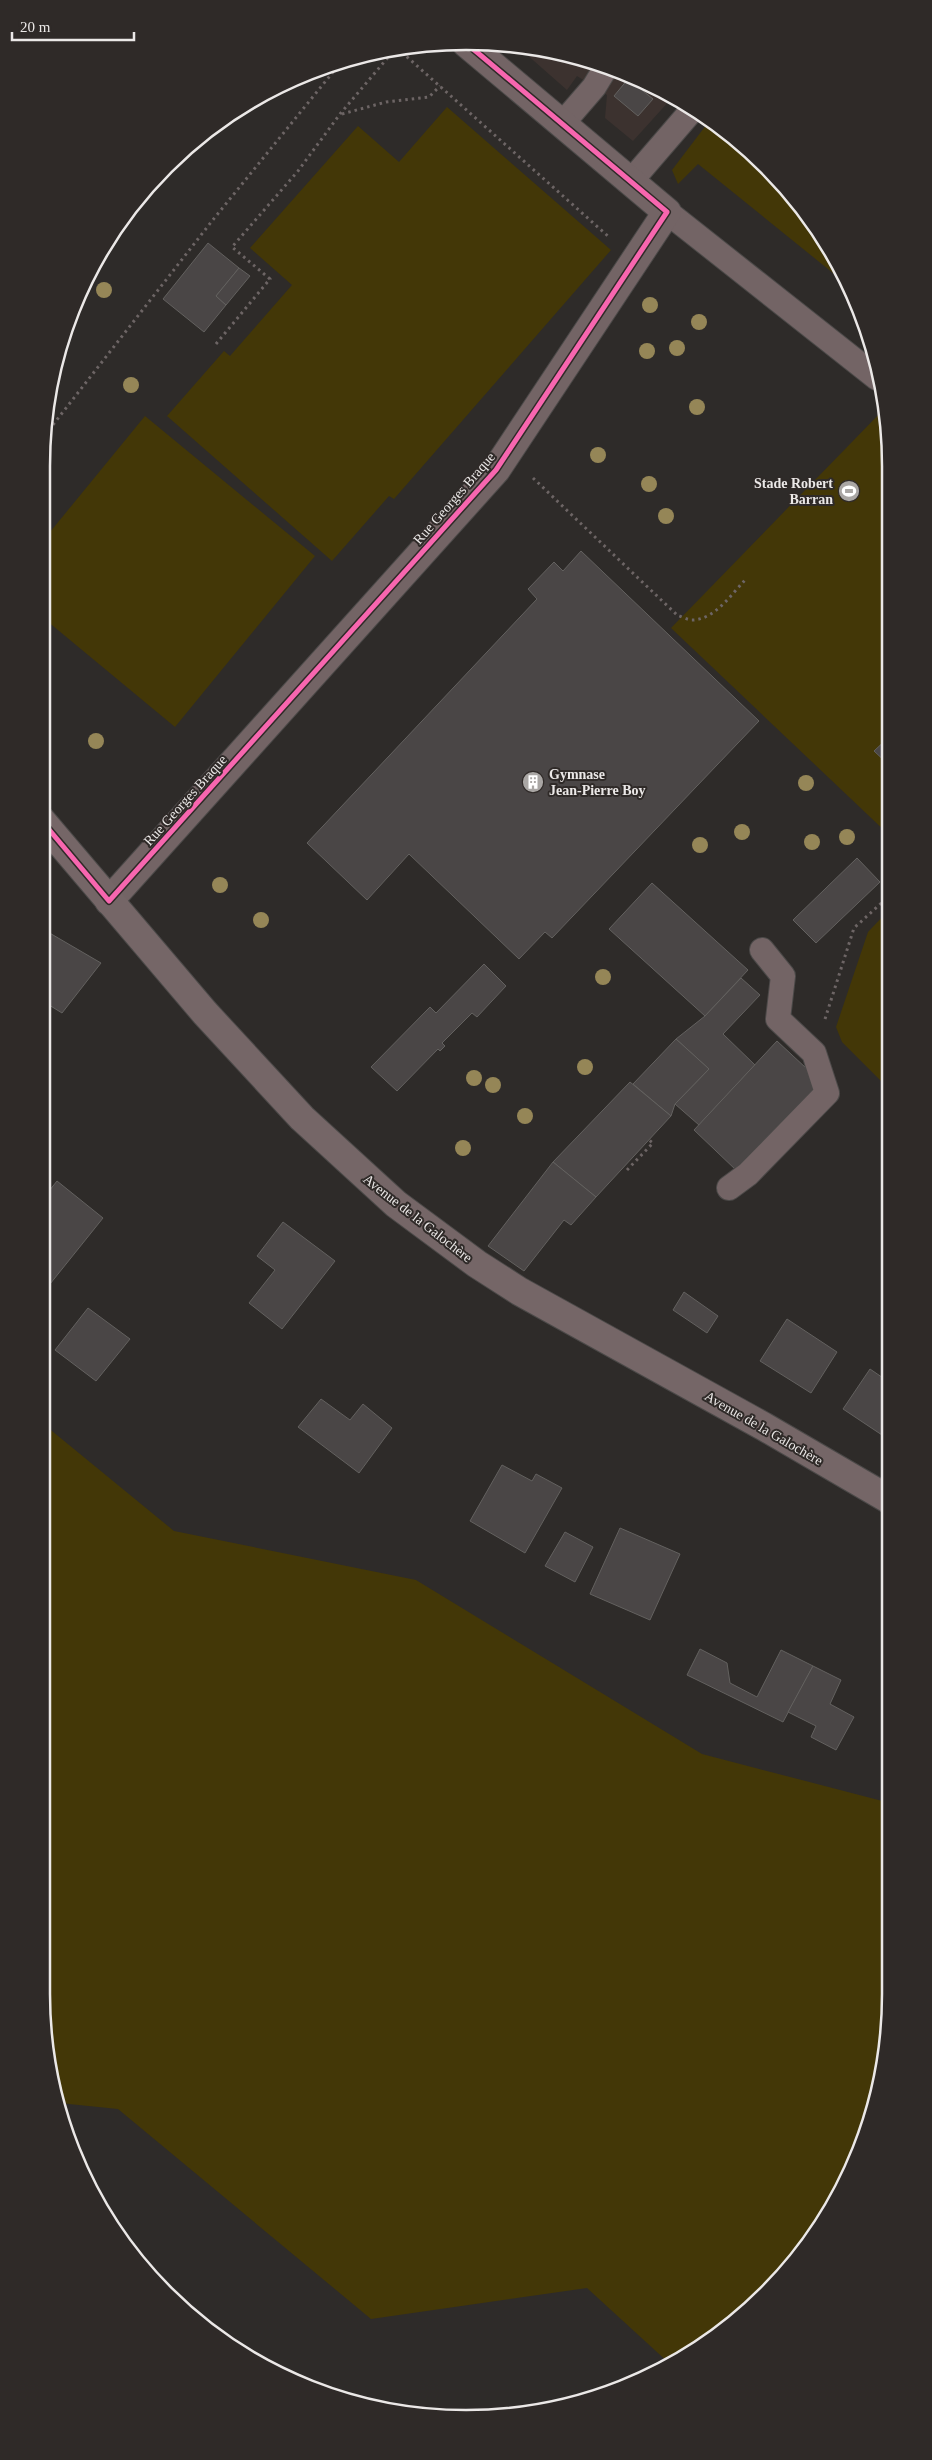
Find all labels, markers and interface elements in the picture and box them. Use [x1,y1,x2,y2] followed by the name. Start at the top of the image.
[12,10,135,42] scale bar
[20,19,51,35] text: 20 m
[411,449,498,547] street label: Rue Georges Braque
[754,476,833,507] place label: Stade Robert Barran
[837,479,861,503] sports icon: Stade Robert Barran
[141,752,230,849] street label: Rue Georges Braque
[549,767,646,798] place label: Gymnase Jean-Pierre Boy
[521,770,545,794] building icon: Gymnase Jean-Pierre Boy
[360,1171,475,1266] street label: Avenue de la Galochère
[702,1388,825,1468] street label: Avenue de la Galochère

